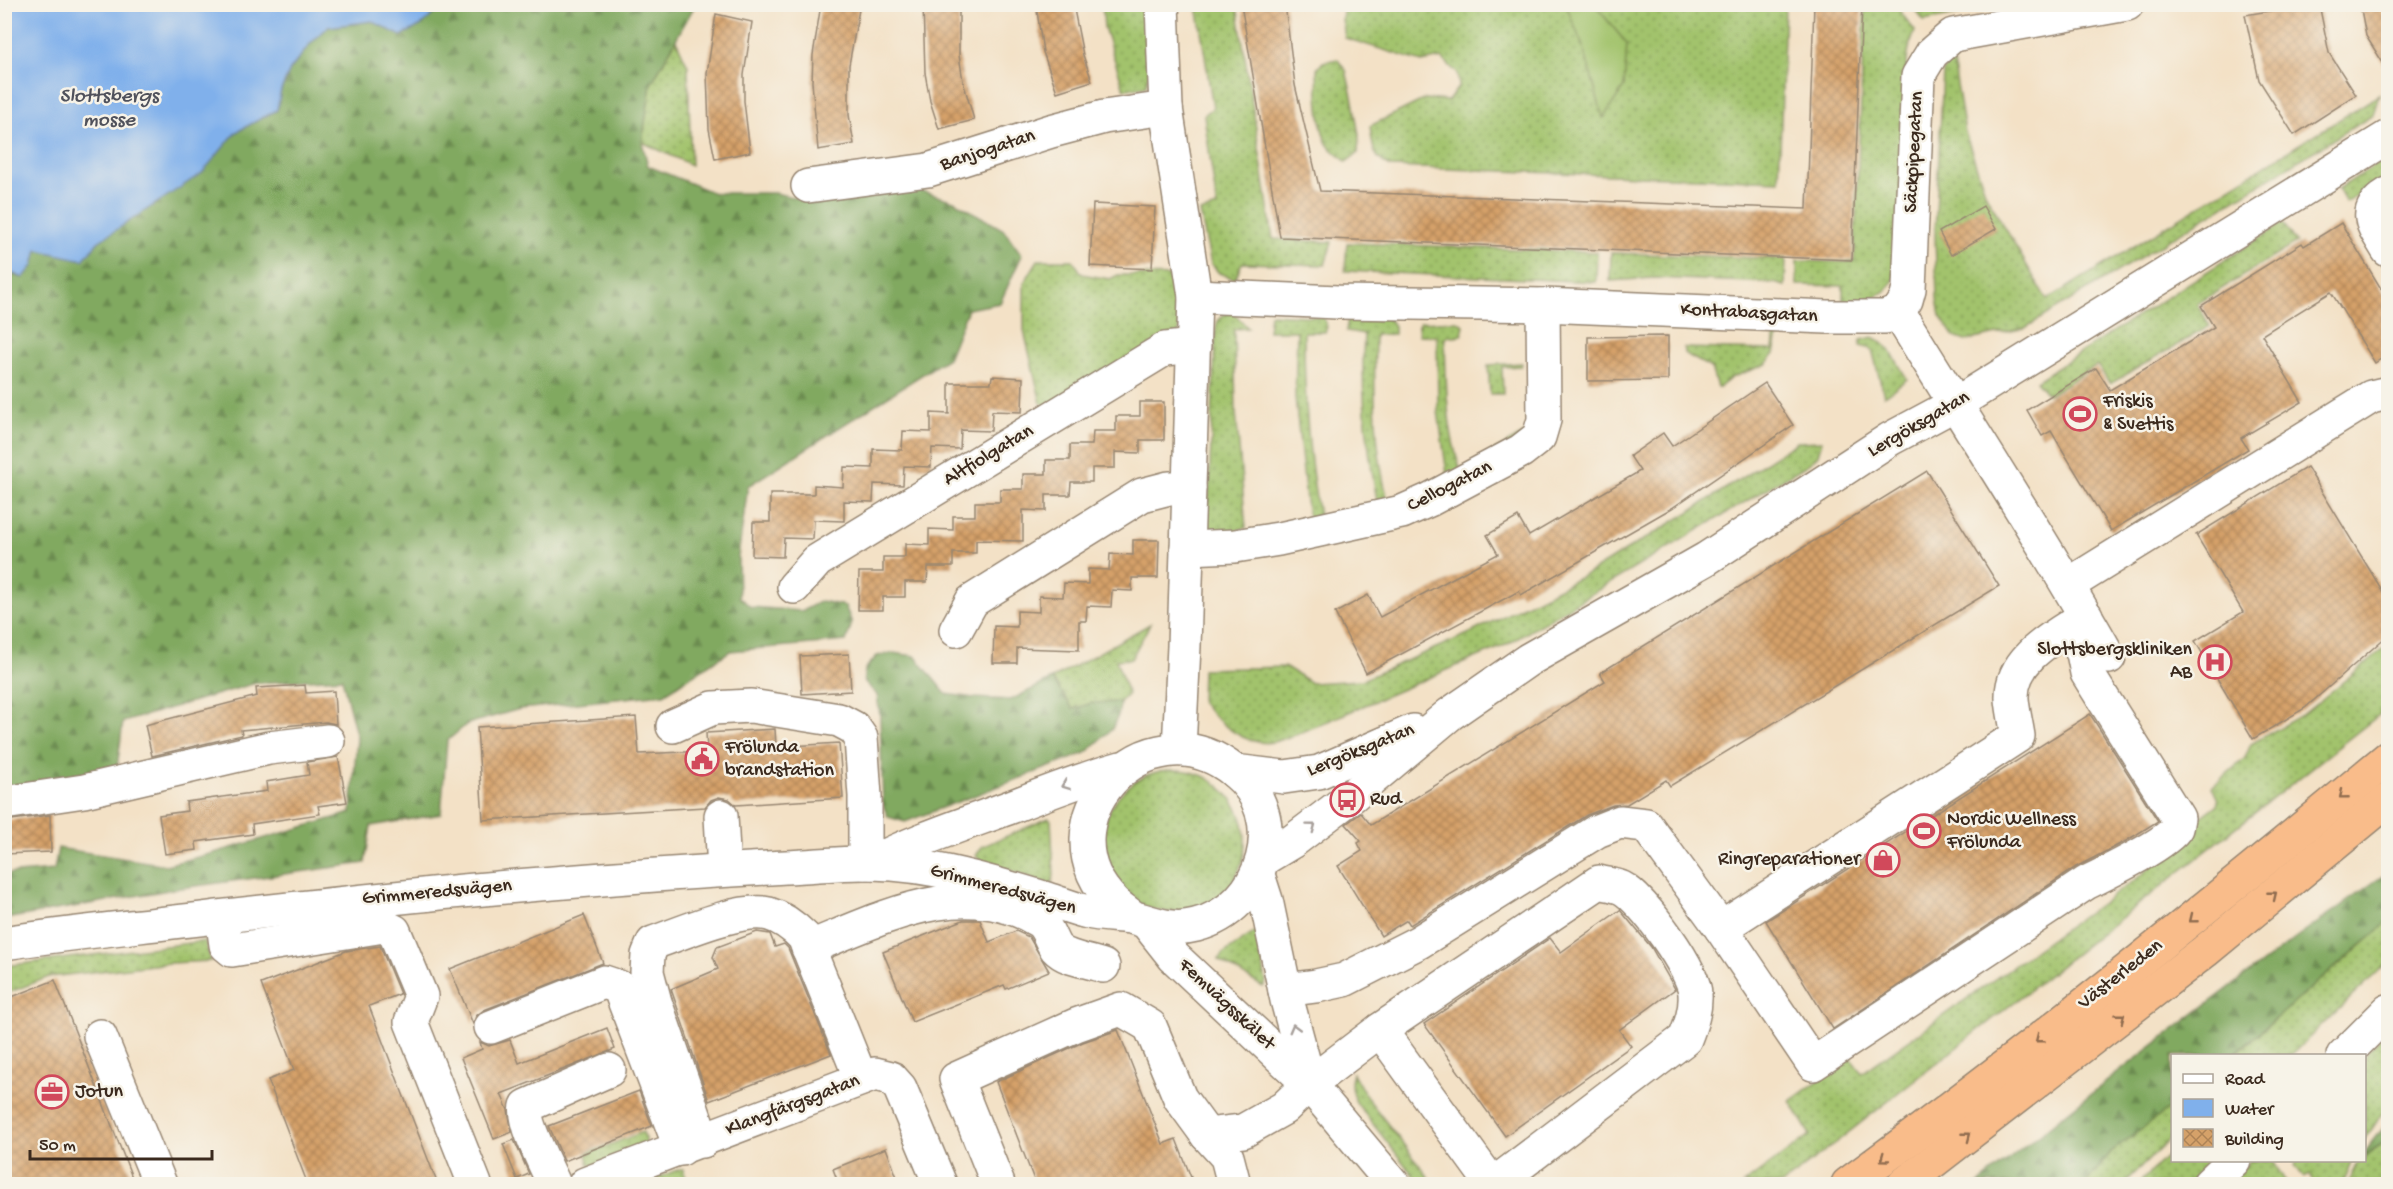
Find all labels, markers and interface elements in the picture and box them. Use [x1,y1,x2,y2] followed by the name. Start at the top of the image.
[59,85,161,134] water label: Slottsbergs mosse
[1900,90,1930,213] street label: Säckpipegatan
[937,125,1039,177] street label: Banjogatan
[1680,299,1819,329] street label: Kontrabasgatan
[1864,386,1975,463] street label: Lergöksgatan
[2102,391,2174,437] place label: Friskis & Svettis
[2062,396,2098,432] sports icon: Friskis & Svettis
[940,420,1039,492] street label: Altfiolgatan
[1404,456,1496,518] street label: Cellogatan
[2037,639,2193,685] place label: Slottsbergskliniken AB
[2197,644,2233,680] hospital icon: Slottsbergskliniken AB
[1304,719,1419,783] street label: Lergöksgatan
[724,737,834,783] place label: Frölunda brandstation
[684,741,720,777] public building icon: Frölunda brandstation
[1061,778,1072,790] one-way arrow
[1329,782,1365,818] bus stop icon: Rud
[2339,788,2350,799] one-way arrow
[1370,789,1404,812] place label: Rud
[1946,809,2076,855] place label: Nordic Wellness Frölunda
[1906,813,1942,849] sports icon: Nordic Wellness Frölunda
[1305,823,1316,834] one-way arrow
[1865,842,1901,878] shop icon: Ringreparationer
[1718,849,1862,872] place label: Ringreparationer
[927,859,1079,921] street label: Grimmeredsvägen
[361,875,513,911] street label: Grimmeredsvägen
[2267,891,2278,902] one-way arrow
[2189,912,2200,923] one-way arrow
[2073,934,2168,1016] street label: Västerleden
[1172,954,1280,1057] street label: Femvägsskälet
[2114,1013,2125,1024] one-way arrow
[1289,1023,1302,1033] one-way arrow
[2035,1032,2046,1043] one-way arrow
[2171,1054,2366,1162] legend
[723,1070,864,1142] street label: Klangfärgsgatan
[2225,1070,2266,1091] text: Road
[34,1074,70,1110] office icon: Jotun
[75,1081,124,1104] place label: Jotun
[2225,1100,2275,1121] text: Water
[30,1123,212,1161] scale bar
[2224,1130,2284,1151] text: Building
[1960,1133,1971,1144] one-way arrow
[39,1136,76,1157] text: 50 m
[1880,1151,1891,1162] one-way arrow

